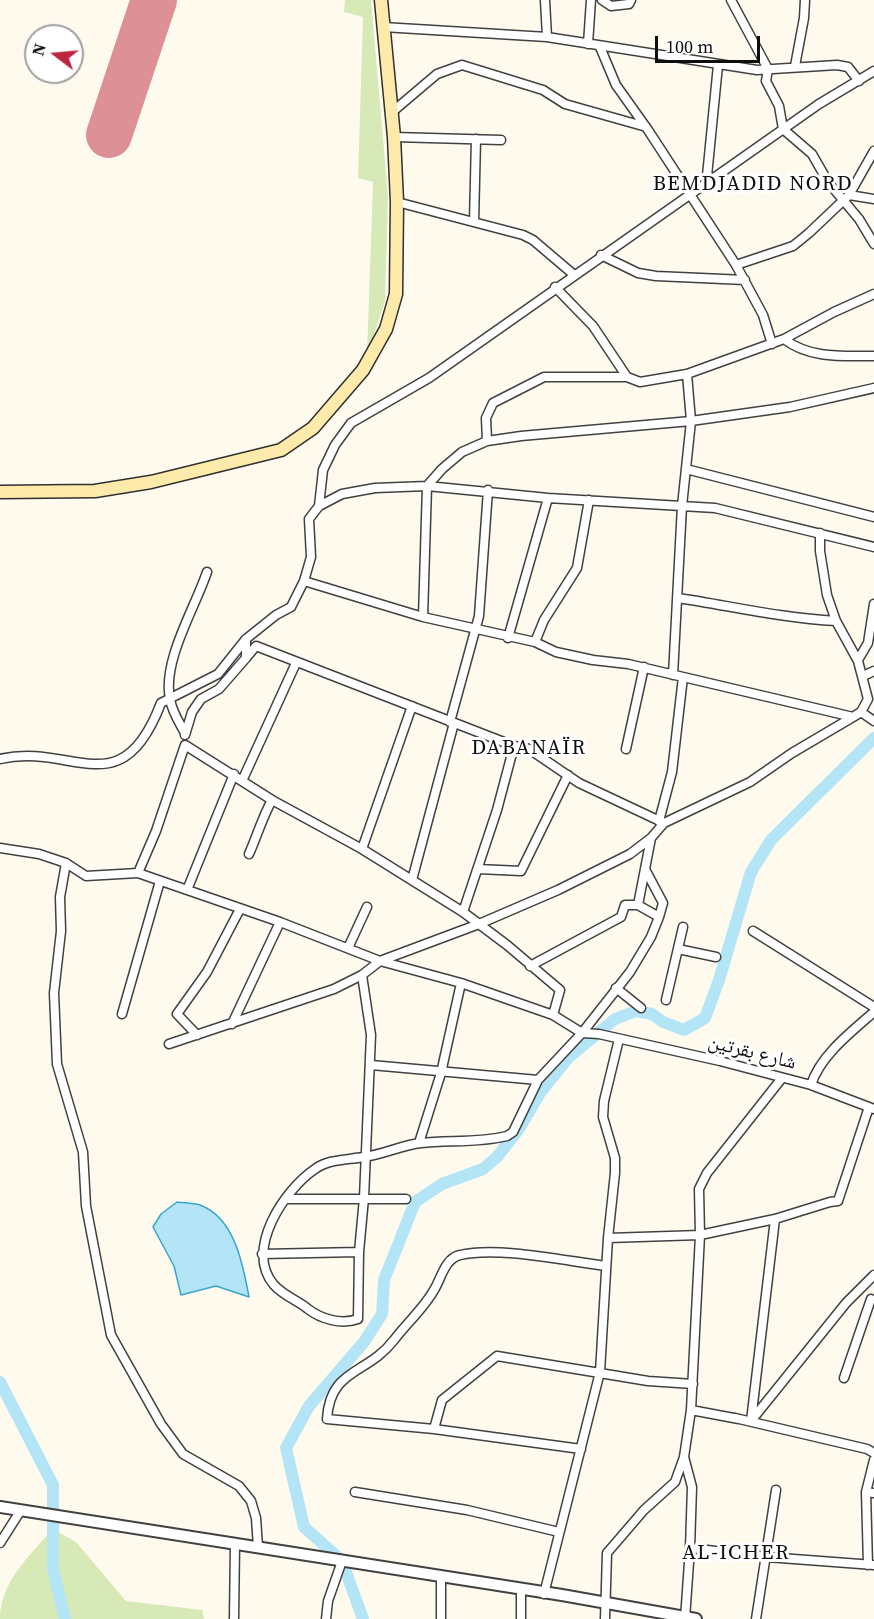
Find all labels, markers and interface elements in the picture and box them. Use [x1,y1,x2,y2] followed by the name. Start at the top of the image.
[24,24,84,84] north arrow
[658,24,763,62] scale bar
[666,34,713,59] text: 100 m
[26,41,51,58] text: N
[653,172,853,198] district label: BEMDJADID NORD
[471,736,587,762] district label: DABANAÏR
[706,1030,798,1076] street label: شارع بقرتين
[682,1541,790,1567] district label: AL-ICHER

